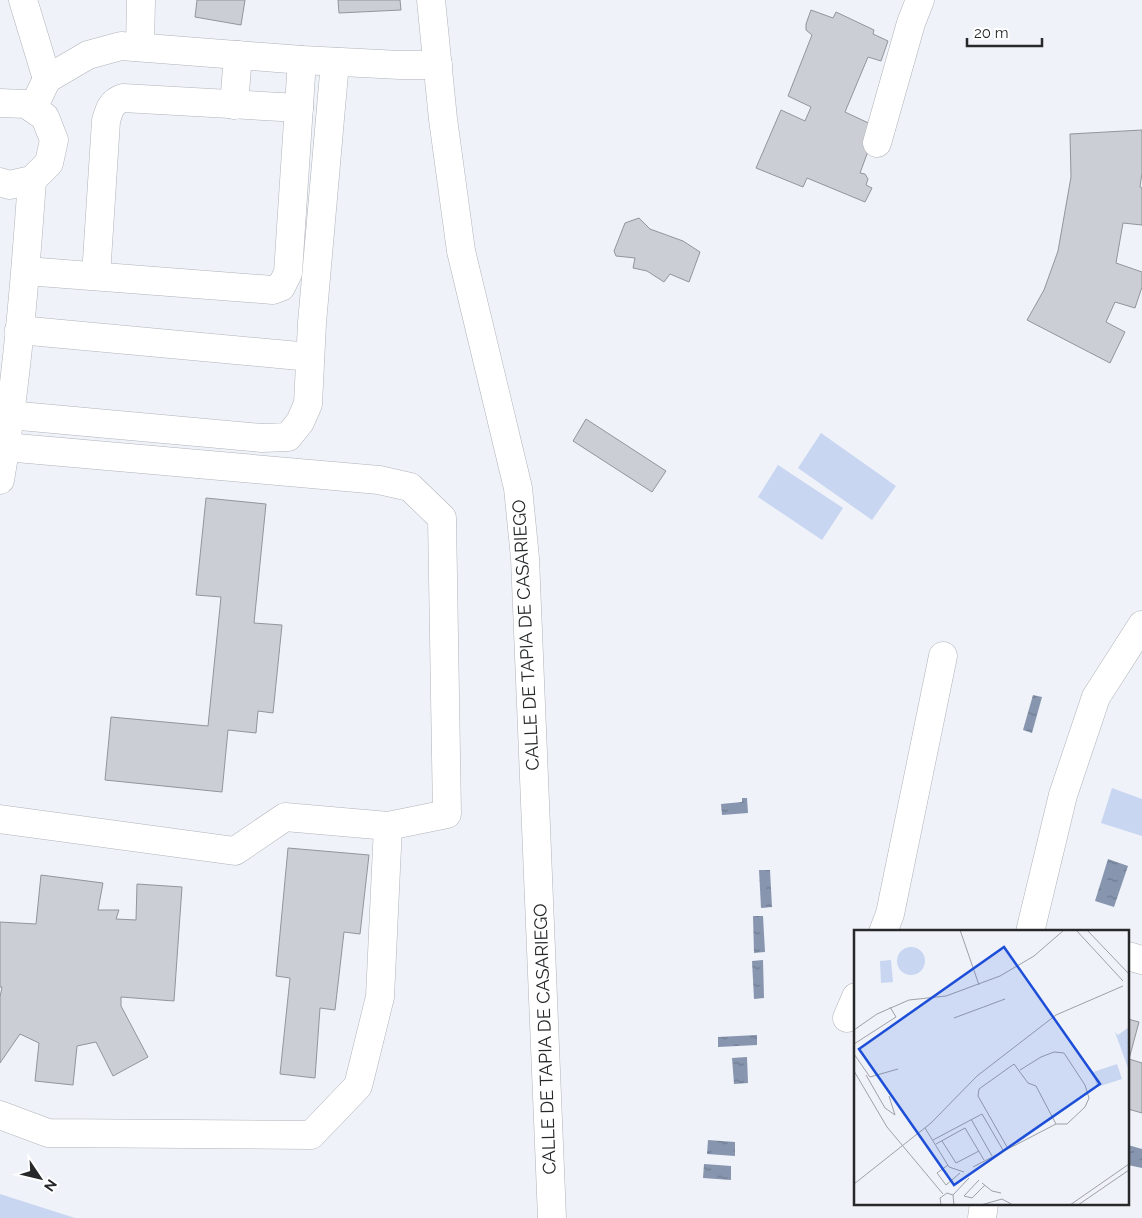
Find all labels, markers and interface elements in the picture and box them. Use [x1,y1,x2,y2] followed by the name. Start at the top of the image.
[967,15,1042,47] scale bar
[974,24,1009,42] text: 20 m
[508,499,543,771] street label: CALLE DE TAPIA DE CASARIEGO
[529,903,560,1175] street label: CALLE DE TAPIA DE CASARIEGO
[854,930,1130,1206] inset map
[15,1153,65,1203] north arrow
[41,1176,60,1194] text: N

